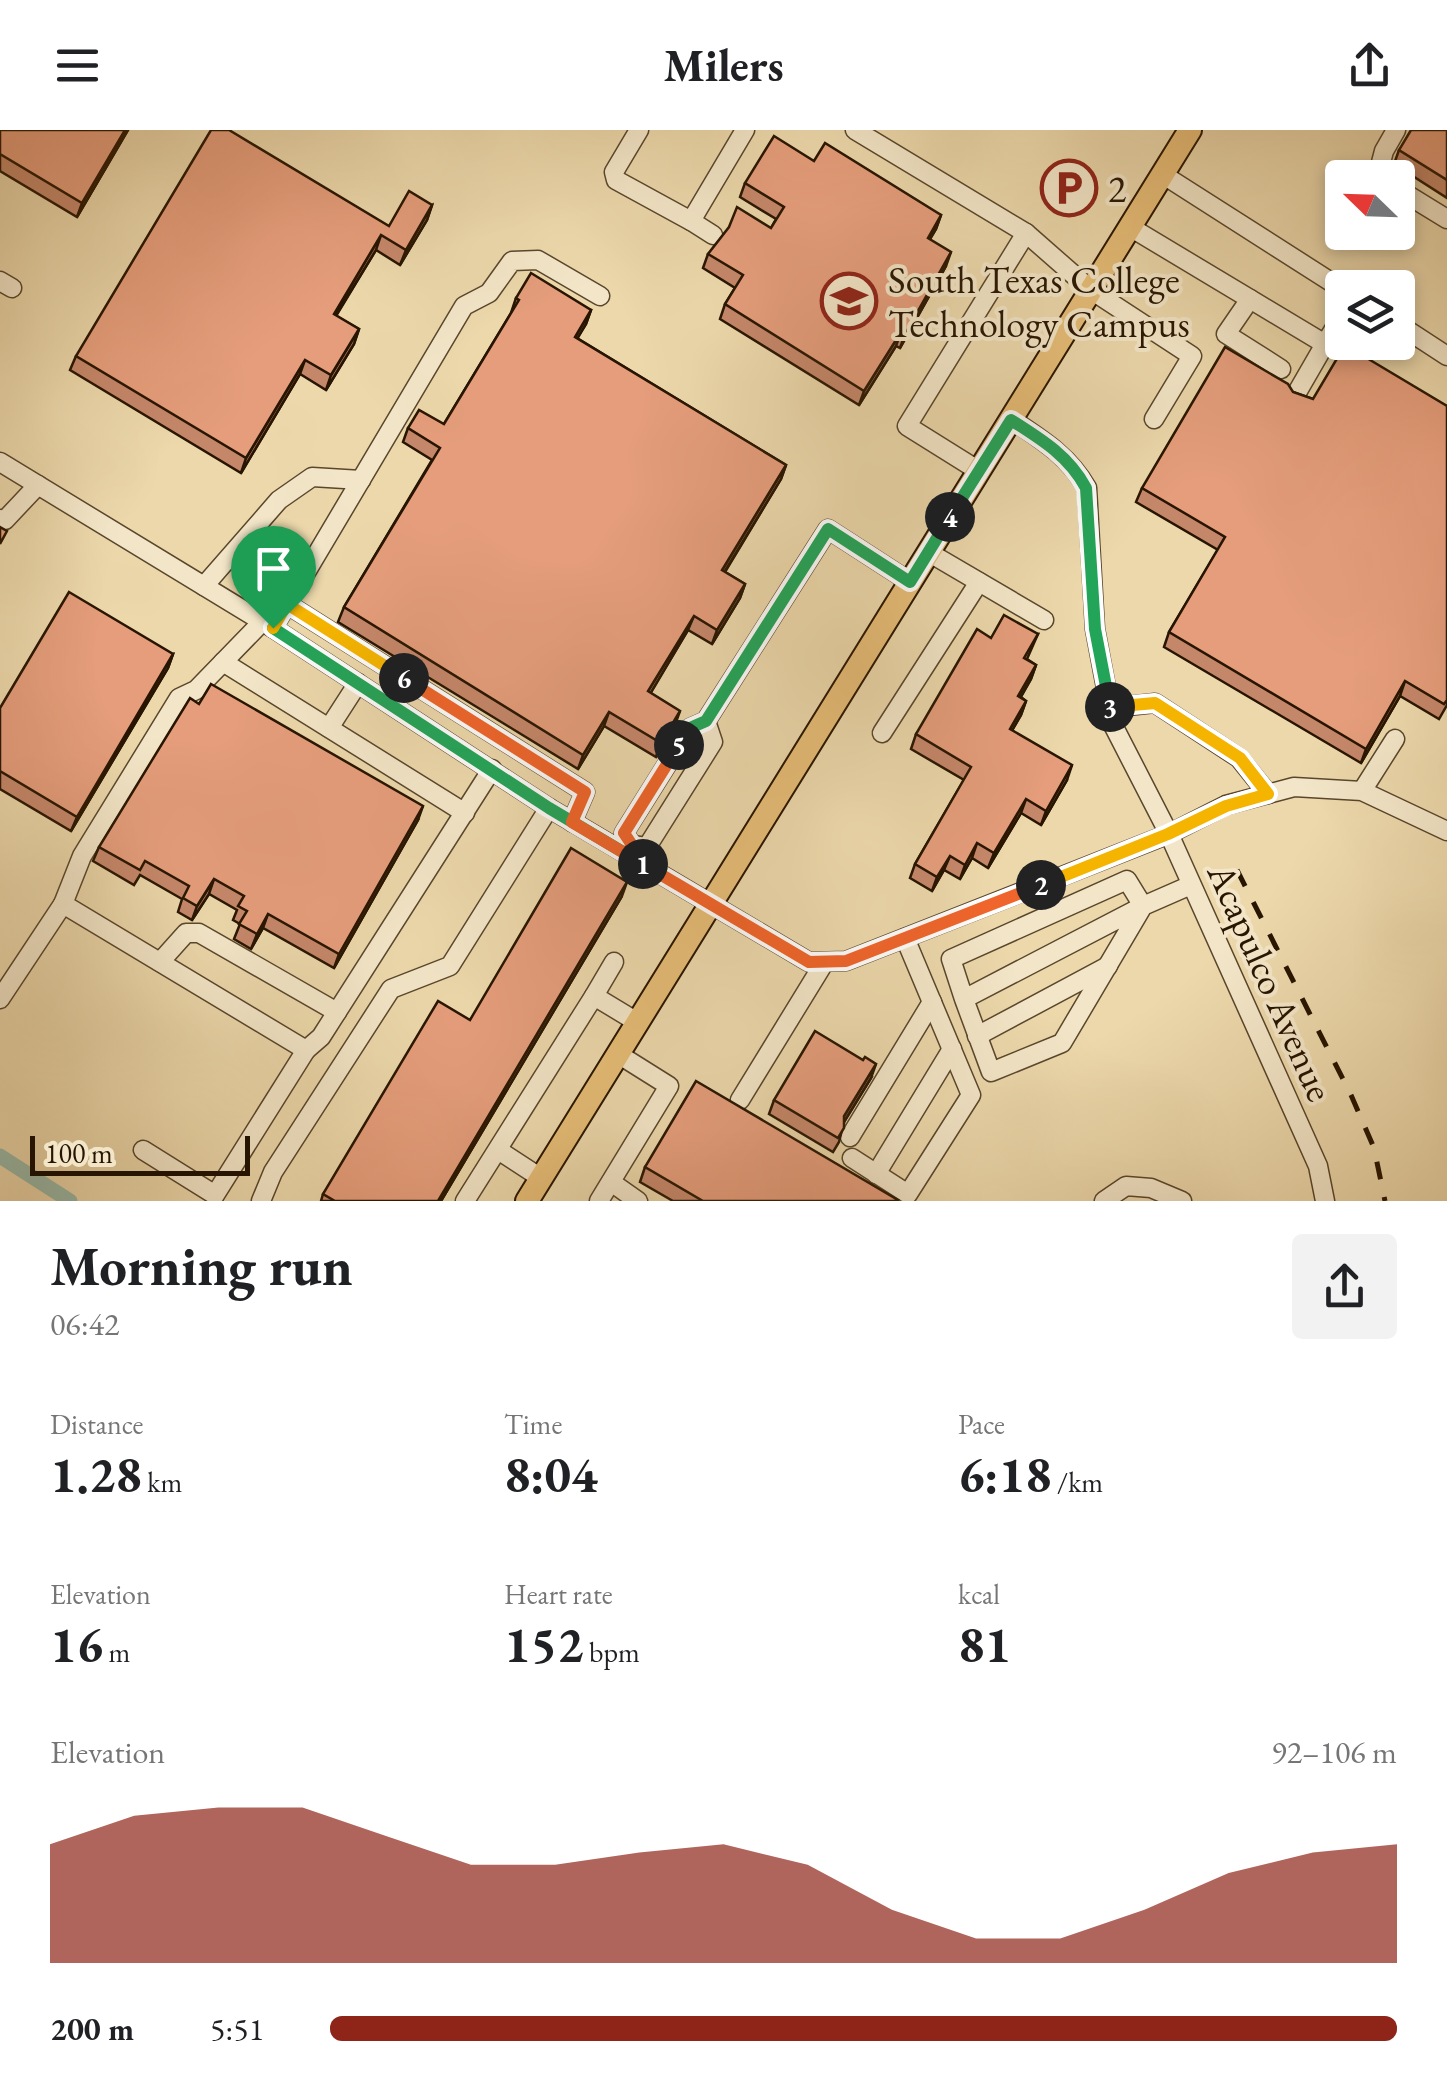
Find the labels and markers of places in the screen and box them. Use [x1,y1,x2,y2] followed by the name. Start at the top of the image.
[1039,158,1099,218] parking icon: 2
[1108,164,1126,213] place label: 2
[888,255,1190,348] place label: South Texas College Technology Campus
[819,271,879,331] school or university icon: South Texas College Technology Campus
[925,492,975,542] pin: 4
[231,526,316,629] pin
[379,653,429,703] pin: 6
[1085,682,1135,732] pin: 3
[654,720,704,770] pin: 5
[618,839,668,889] pin: 1
[1016,860,1066,910] pin: 2

